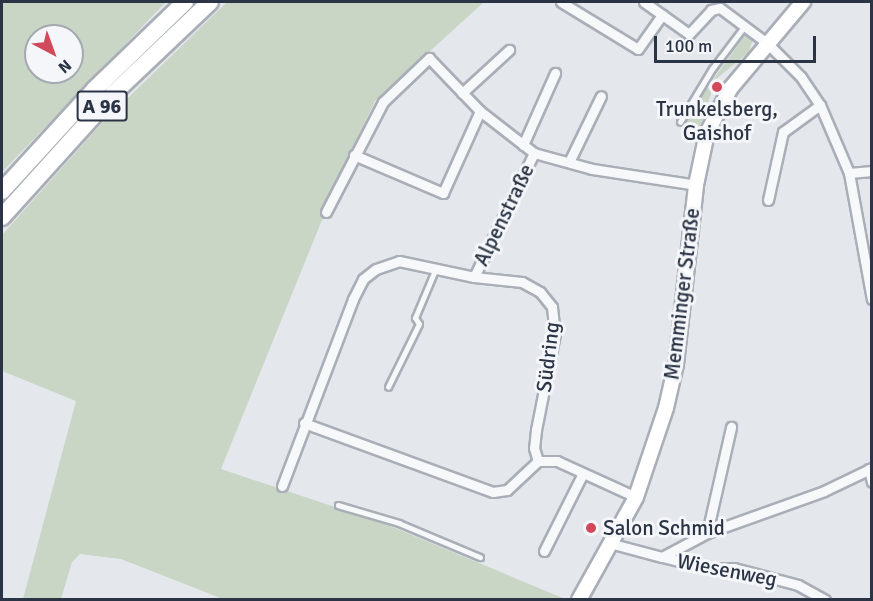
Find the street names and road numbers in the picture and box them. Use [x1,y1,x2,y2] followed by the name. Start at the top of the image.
[76,89,128,123] road number: A 96
[468,160,540,270] street label: Alpenstraße
[659,207,705,381] street label: Memminger Straße
[531,320,565,394] street label: Südring
[675,548,779,592] street label: Wiesenweg

